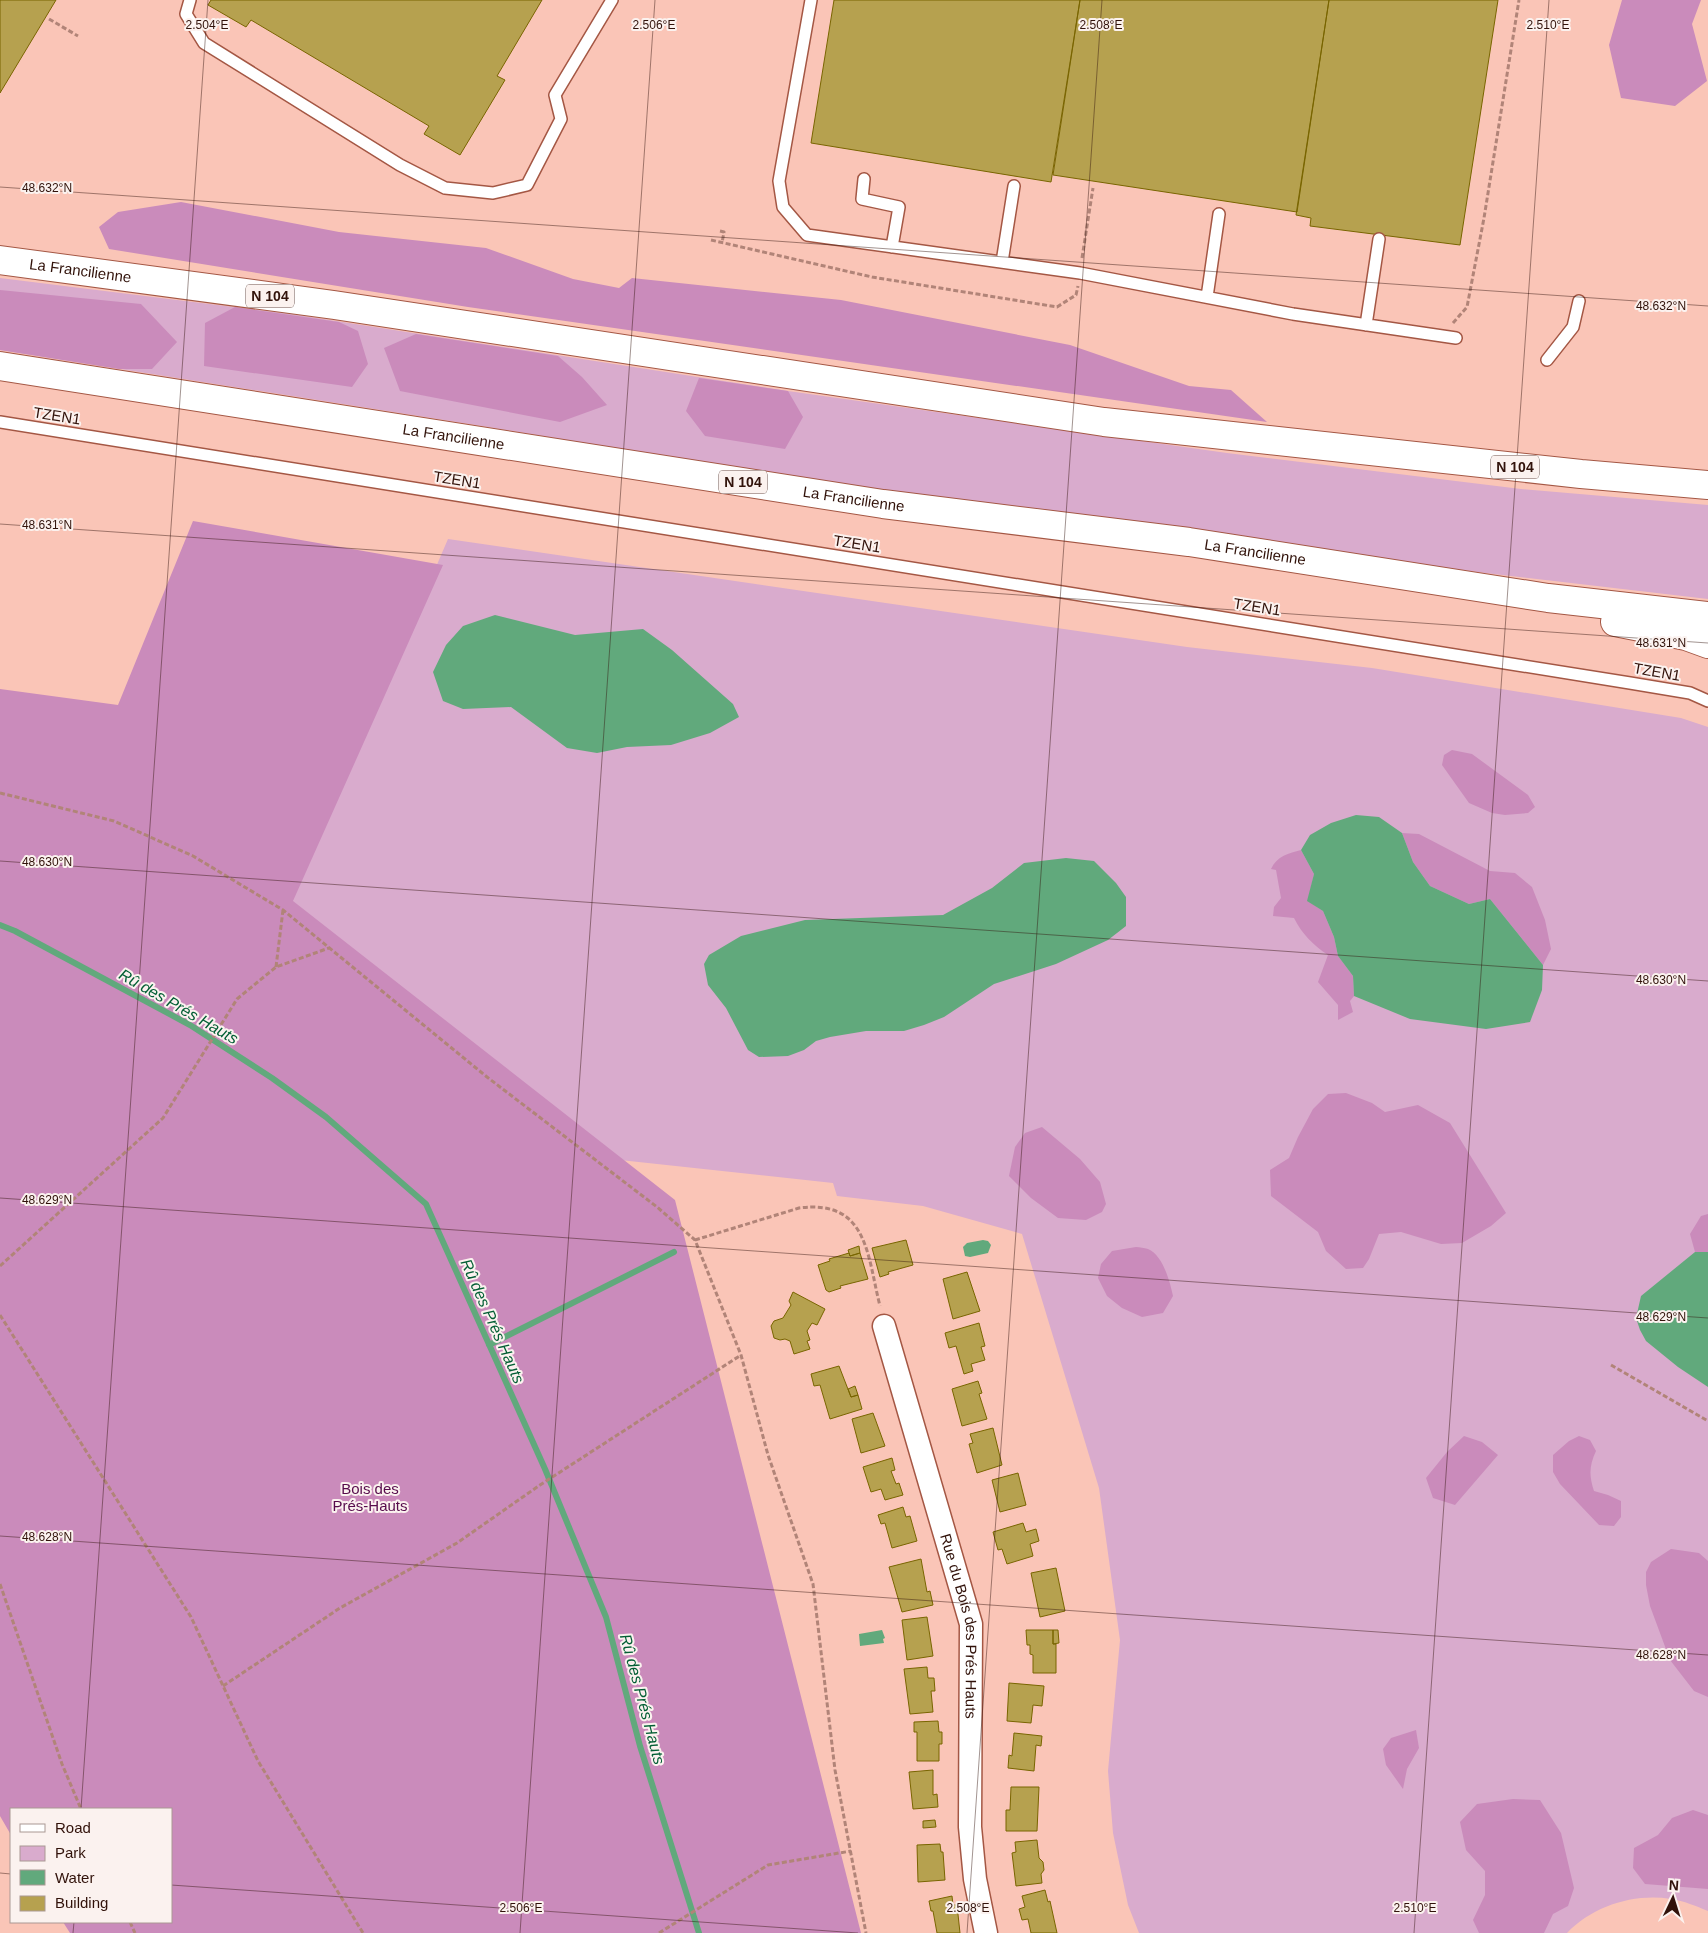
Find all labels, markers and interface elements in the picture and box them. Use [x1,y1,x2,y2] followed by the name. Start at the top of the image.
[186,18,228,32] text: 2.504°E
[633,18,675,32] text: 2.506°E
[1080,18,1122,32] text: 2.508°E
[1527,18,1569,32] text: 2.510°E
[22,181,72,195] text: 48.632°N
[28,255,132,286] street label: La Francilienne
[246,284,294,308] road number: N 104
[1636,299,1686,313] text: 48.632°N
[32,403,82,428] street label: TZEN1
[402,420,506,453] street label: La Francilienne
[1491,456,1539,478] road number: N 104
[432,467,482,492] street label: TZEN1
[719,471,767,494] road number: N 104
[802,483,906,515] street label: La Francilienne
[22,518,72,532] text: 48.631°N
[832,531,882,556] street label: TZEN1
[1203,536,1307,568] street label: La Francilienne
[1232,594,1282,619] street label: TZEN1
[1636,636,1686,650] text: 48.631°N
[1632,659,1682,684] street label: TZEN1
[22,855,72,869] text: 48.630°N
[116,966,241,1047] water label: Rû des Prés Hauts
[1636,973,1686,987] text: 48.630°N
[22,1193,72,1207] text: 48.629°N
[457,1256,528,1386] water label: Rû des Prés Hauts
[1636,1310,1686,1324] text: 48.629°N
[332,1480,408,1514] park label: Bois des Prés-Hauts
[22,1530,72,1544] text: 48.628°N
[937,1532,980,1719] street label: Rue du Bois des Prés Hauts
[617,1632,668,1766] water label: Rû des Prés Hauts
[1636,1648,1686,1662] text: 48.628°N
[10,1808,172,1923] legend
[55,1819,91,1836] text: Road
[55,1844,86,1861] text: Park
[55,1869,94,1886] text: Water
[1648,1873,1698,1923] north arrow
[1668,1877,1680,1893] text: N
[55,1894,108,1911] text: Building
[500,1901,542,1915] text: 2.506°E
[947,1901,989,1915] text: 2.508°E
[1394,1901,1436,1915] text: 2.510°E

